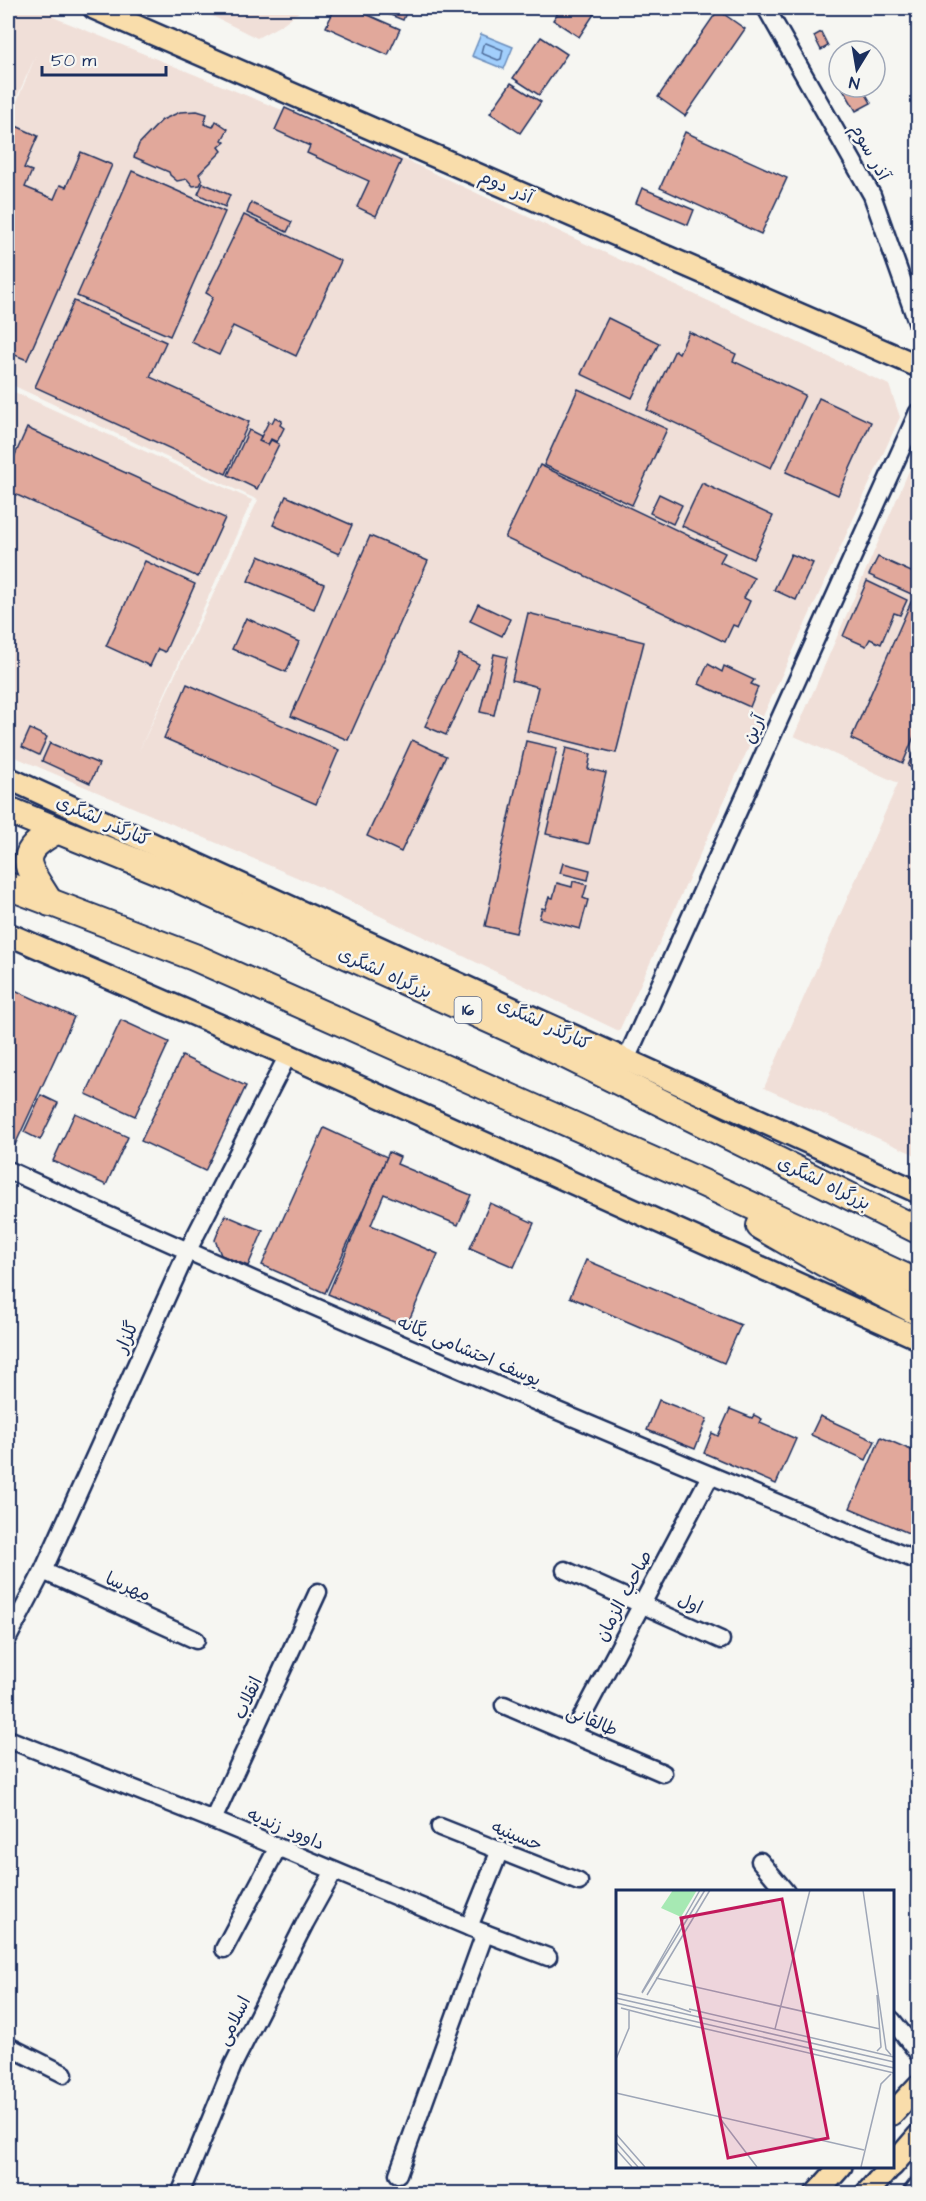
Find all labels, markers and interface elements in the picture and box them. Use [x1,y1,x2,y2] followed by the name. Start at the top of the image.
[42,39,166,77] scale bar
[827,39,887,99] north arrow
[51,48,96,73] text: 50 m
[847,71,861,94] text: N
[843,119,897,187] street label: آذر سوم
[475,164,538,211] street label: آذر دوم
[737,709,772,748] street label: آرین
[52,789,154,853] street label: کنارگذر لشگری
[334,941,436,1005] street label: بزرگراه لشگری
[493,991,595,1057] street label: کنارگذر لشگری
[454,997,482,1023] road number: 16
[773,1150,875,1216] street label: بزرگراه لشگری
[393,1309,545,1393] street label: یوسف احتشامی یگانه
[108,1317,145,1359] street label: گلزار
[589,1546,659,1646] street label: صاحب الزمان
[101,1566,155,1608] street label: مهرسا
[673,1587,707,1621] street label: اول
[227,1673,269,1723] street label: انقلاب
[562,1699,622,1743] street label: طالقانی
[244,1802,328,1856] street label: داوود زندیه
[488,1814,546,1858] street label: حسینیه
[616,1890,893,2168] inset map
[211,1992,257,2050] street label: اسلامی

